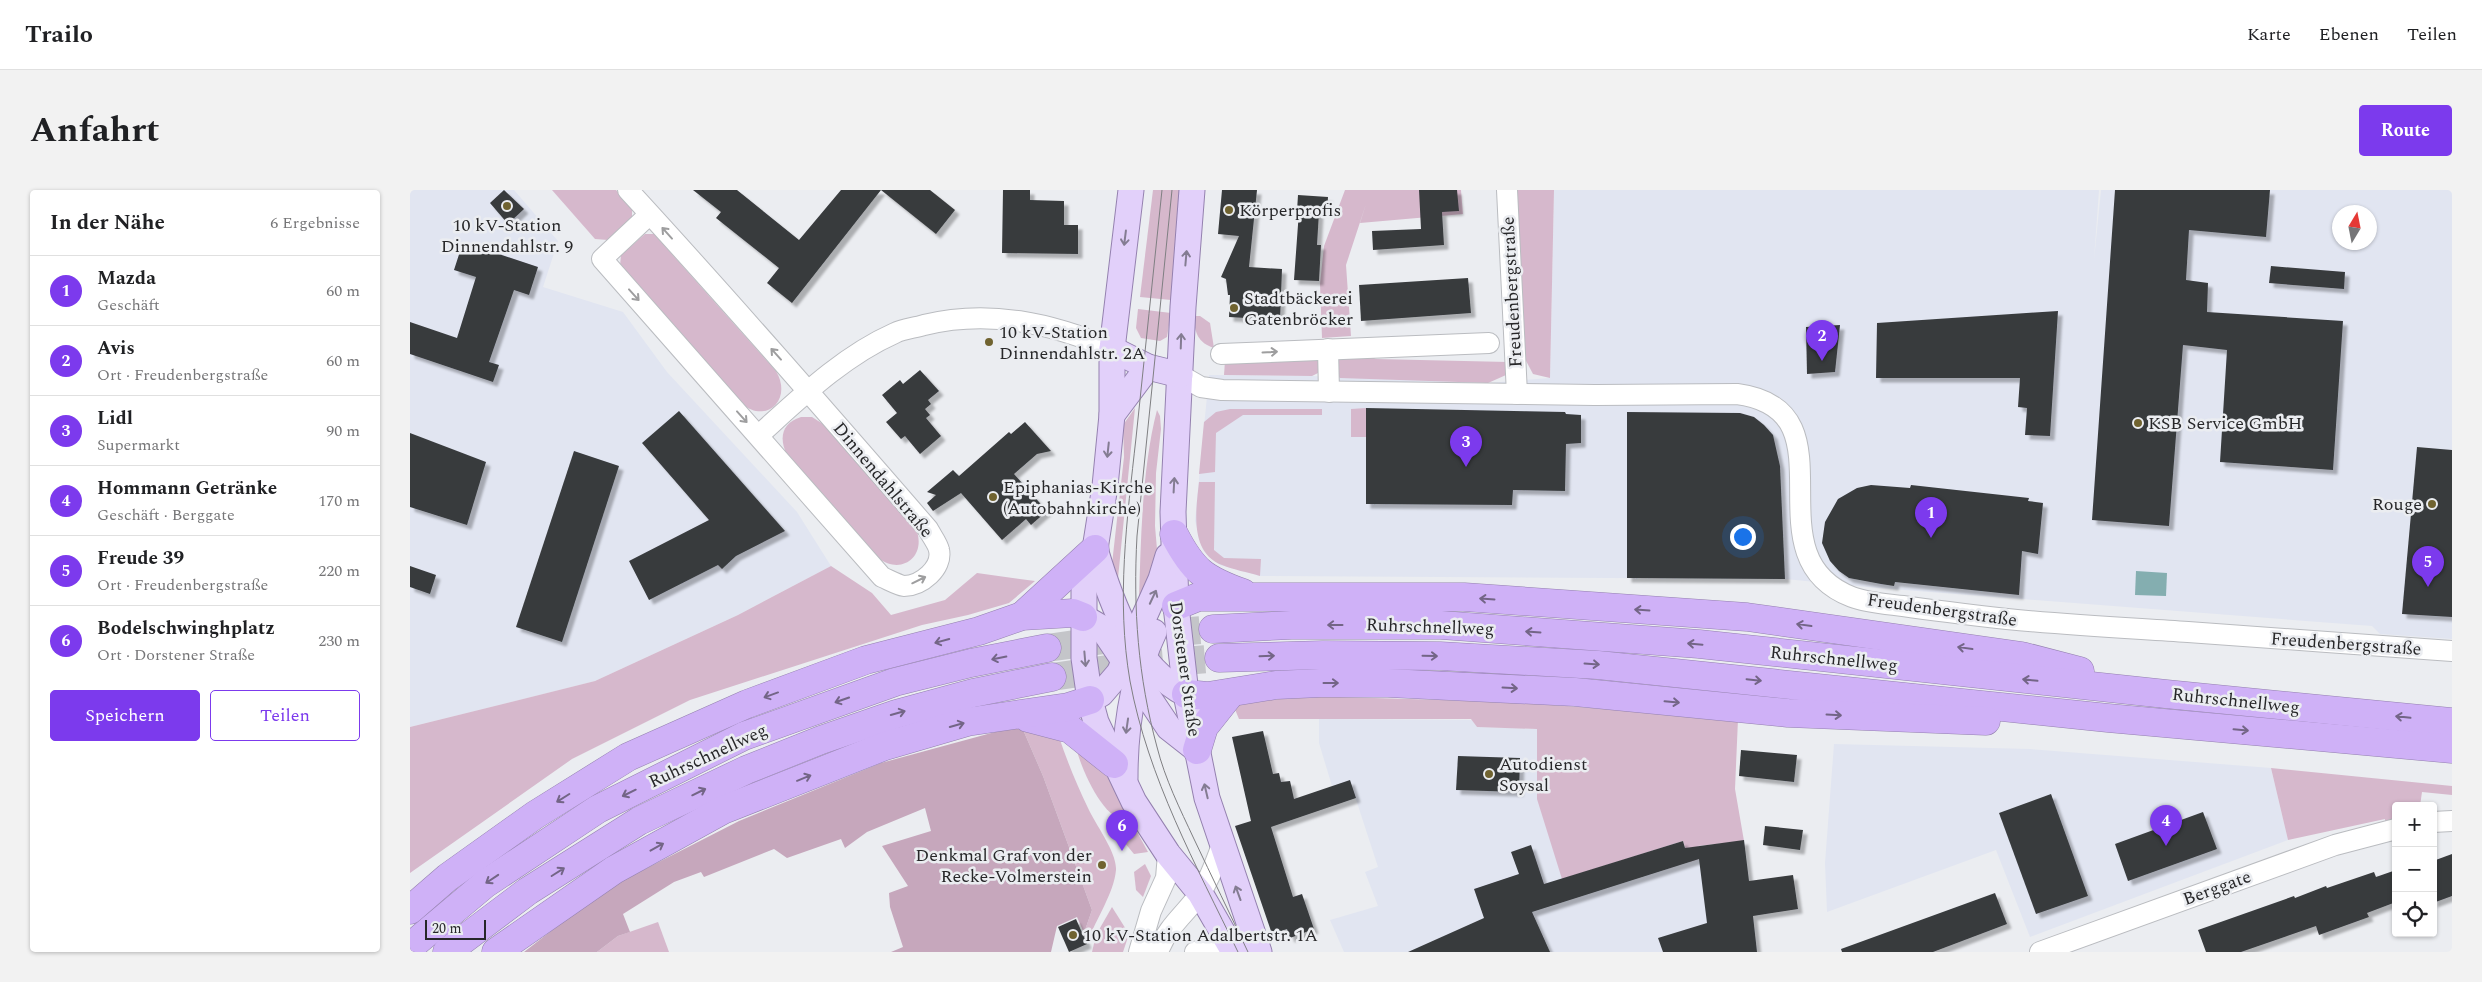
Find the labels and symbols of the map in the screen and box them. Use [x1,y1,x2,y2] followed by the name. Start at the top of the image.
[1239,197,1341,224] place label: Körperprofis
[501,200,513,212] marker: 10 kV-Station Dinnendahlstr. 9
[1223,204,1235,216] marker: Körperprofis
[2332,205,2377,250] north arrow
[441,212,573,260] place label: 10 kV-Station Dinnendahlstr. 9
[1495,216,1529,368] street label: Freudenbergstraße
[661,227,673,240] one-way arrow
[1120,230,1130,246] one-way arrow
[1182,251,1191,267] one-way arrow
[1244,285,1353,333] place label: Stadtbäckerei Gatenbröcker
[628,289,640,302] one-way arrow
[1228,302,1240,314] marker: Stadtbäckerei Gatenbröcker
[999,319,1145,367] place label: 10 kV-Station Dinnendahlstr. 2A
[1806,320,1838,361] pin: 2
[1176,333,1186,350] one-way arrow
[983,336,995,348] marker: 10 kV-Station Dinnendahlstr. 2A
[1262,347,1278,357] one-way arrow
[770,348,781,361] one-way arrow
[736,410,748,423] one-way arrow
[2148,410,2302,437] place label: KSB Service GmbH
[826,416,940,544] street label: Dinnendahlstraße
[2132,417,2144,429] marker: KSB Service GmbH
[1450,426,1482,467] pin: 3
[1103,442,1113,458] one-way arrow
[1003,474,1153,522] place label: Epiphanias-Kirche (Autobahnkirche)
[1170,477,1179,493] one-way arrow
[987,491,999,503] marker: Epiphanias-Kirche (Autobahnkirche)
[2372,491,2422,518] place label: Rouge
[1915,497,1947,538] pin: 1
[2426,498,2438,510] marker: Rouge
[1730,524,1756,550] your location
[2412,546,2444,587] pin: 5
[911,575,926,585] one-way arrow
[1865,586,2019,634] street label: Freudenbergstraße
[1149,590,1158,605] one-way arrow
[1480,594,1496,603] one-way arrow
[1162,600,1208,738] street label: Dorstener Straße
[1635,605,1651,614] one-way arrow
[1365,611,1495,643] street label: Ruhrschnellweg
[1328,620,1344,630] one-way arrow
[1796,620,1812,630] one-way arrow
[2270,625,2422,663] street label: Freudenbergstraße
[1525,627,1541,636] one-way arrow
[934,637,950,646] one-way arrow
[1687,639,1703,649] one-way arrow
[1769,639,1899,679] street label: Ruhrschnellweg
[1957,643,1973,653] one-way arrow
[1080,650,1090,666] one-way arrow
[1422,651,1438,661] one-way arrow
[1259,652,1275,661] one-way arrow
[991,653,1007,663] one-way arrow
[1584,660,1600,669] one-way arrow
[1746,675,1762,685] one-way arrow
[2022,675,2038,685] one-way arrow
[1323,678,1339,688] one-way arrow
[2171,681,2301,721] street label: Ruhrschnellweg
[1502,684,1518,693] one-way arrow
[763,691,779,700] one-way arrow
[835,696,850,705] one-way arrow
[1664,697,1680,706] one-way arrow
[890,708,906,718] one-way arrow
[1826,711,1842,720] one-way arrow
[2396,713,2412,722] one-way arrow
[644,717,772,795] street label: Ruhrschnellweg
[1122,718,1132,734] one-way arrow
[949,719,965,729] one-way arrow
[2232,725,2248,735] one-way arrow
[1499,751,1587,799] place label: Autodienst Soysal
[1483,768,1495,780] marker: Autodienst Soysal
[796,773,811,782] one-way arrow
[1201,784,1210,800] one-way arrow
[691,787,706,797] one-way arrow
[622,788,637,798] one-way arrow
[556,794,570,804] one-way arrow
[2150,805,2182,846] pin: 4
[1106,810,1138,851] pin: 6
[649,841,664,851] one-way arrow
[915,842,1092,890] place label: Denkmal Graf von der Recke-Volmerstein
[1096,859,1108,871] marker: Denkmal Graf von der Recke-Volmerstein
[2179,863,2255,913] street label: Berggate
[550,867,564,877] one-way arrow
[485,874,499,885] one-way arrow
[1233,886,1242,902] one-way arrow
[425,917,486,940] scale bar
[1083,922,1318,949] place label: 10 kV-Station Adalbertstr. 1A
[1067,929,1079,941] marker: 10 kV-Station Adalbertstr. 1A

